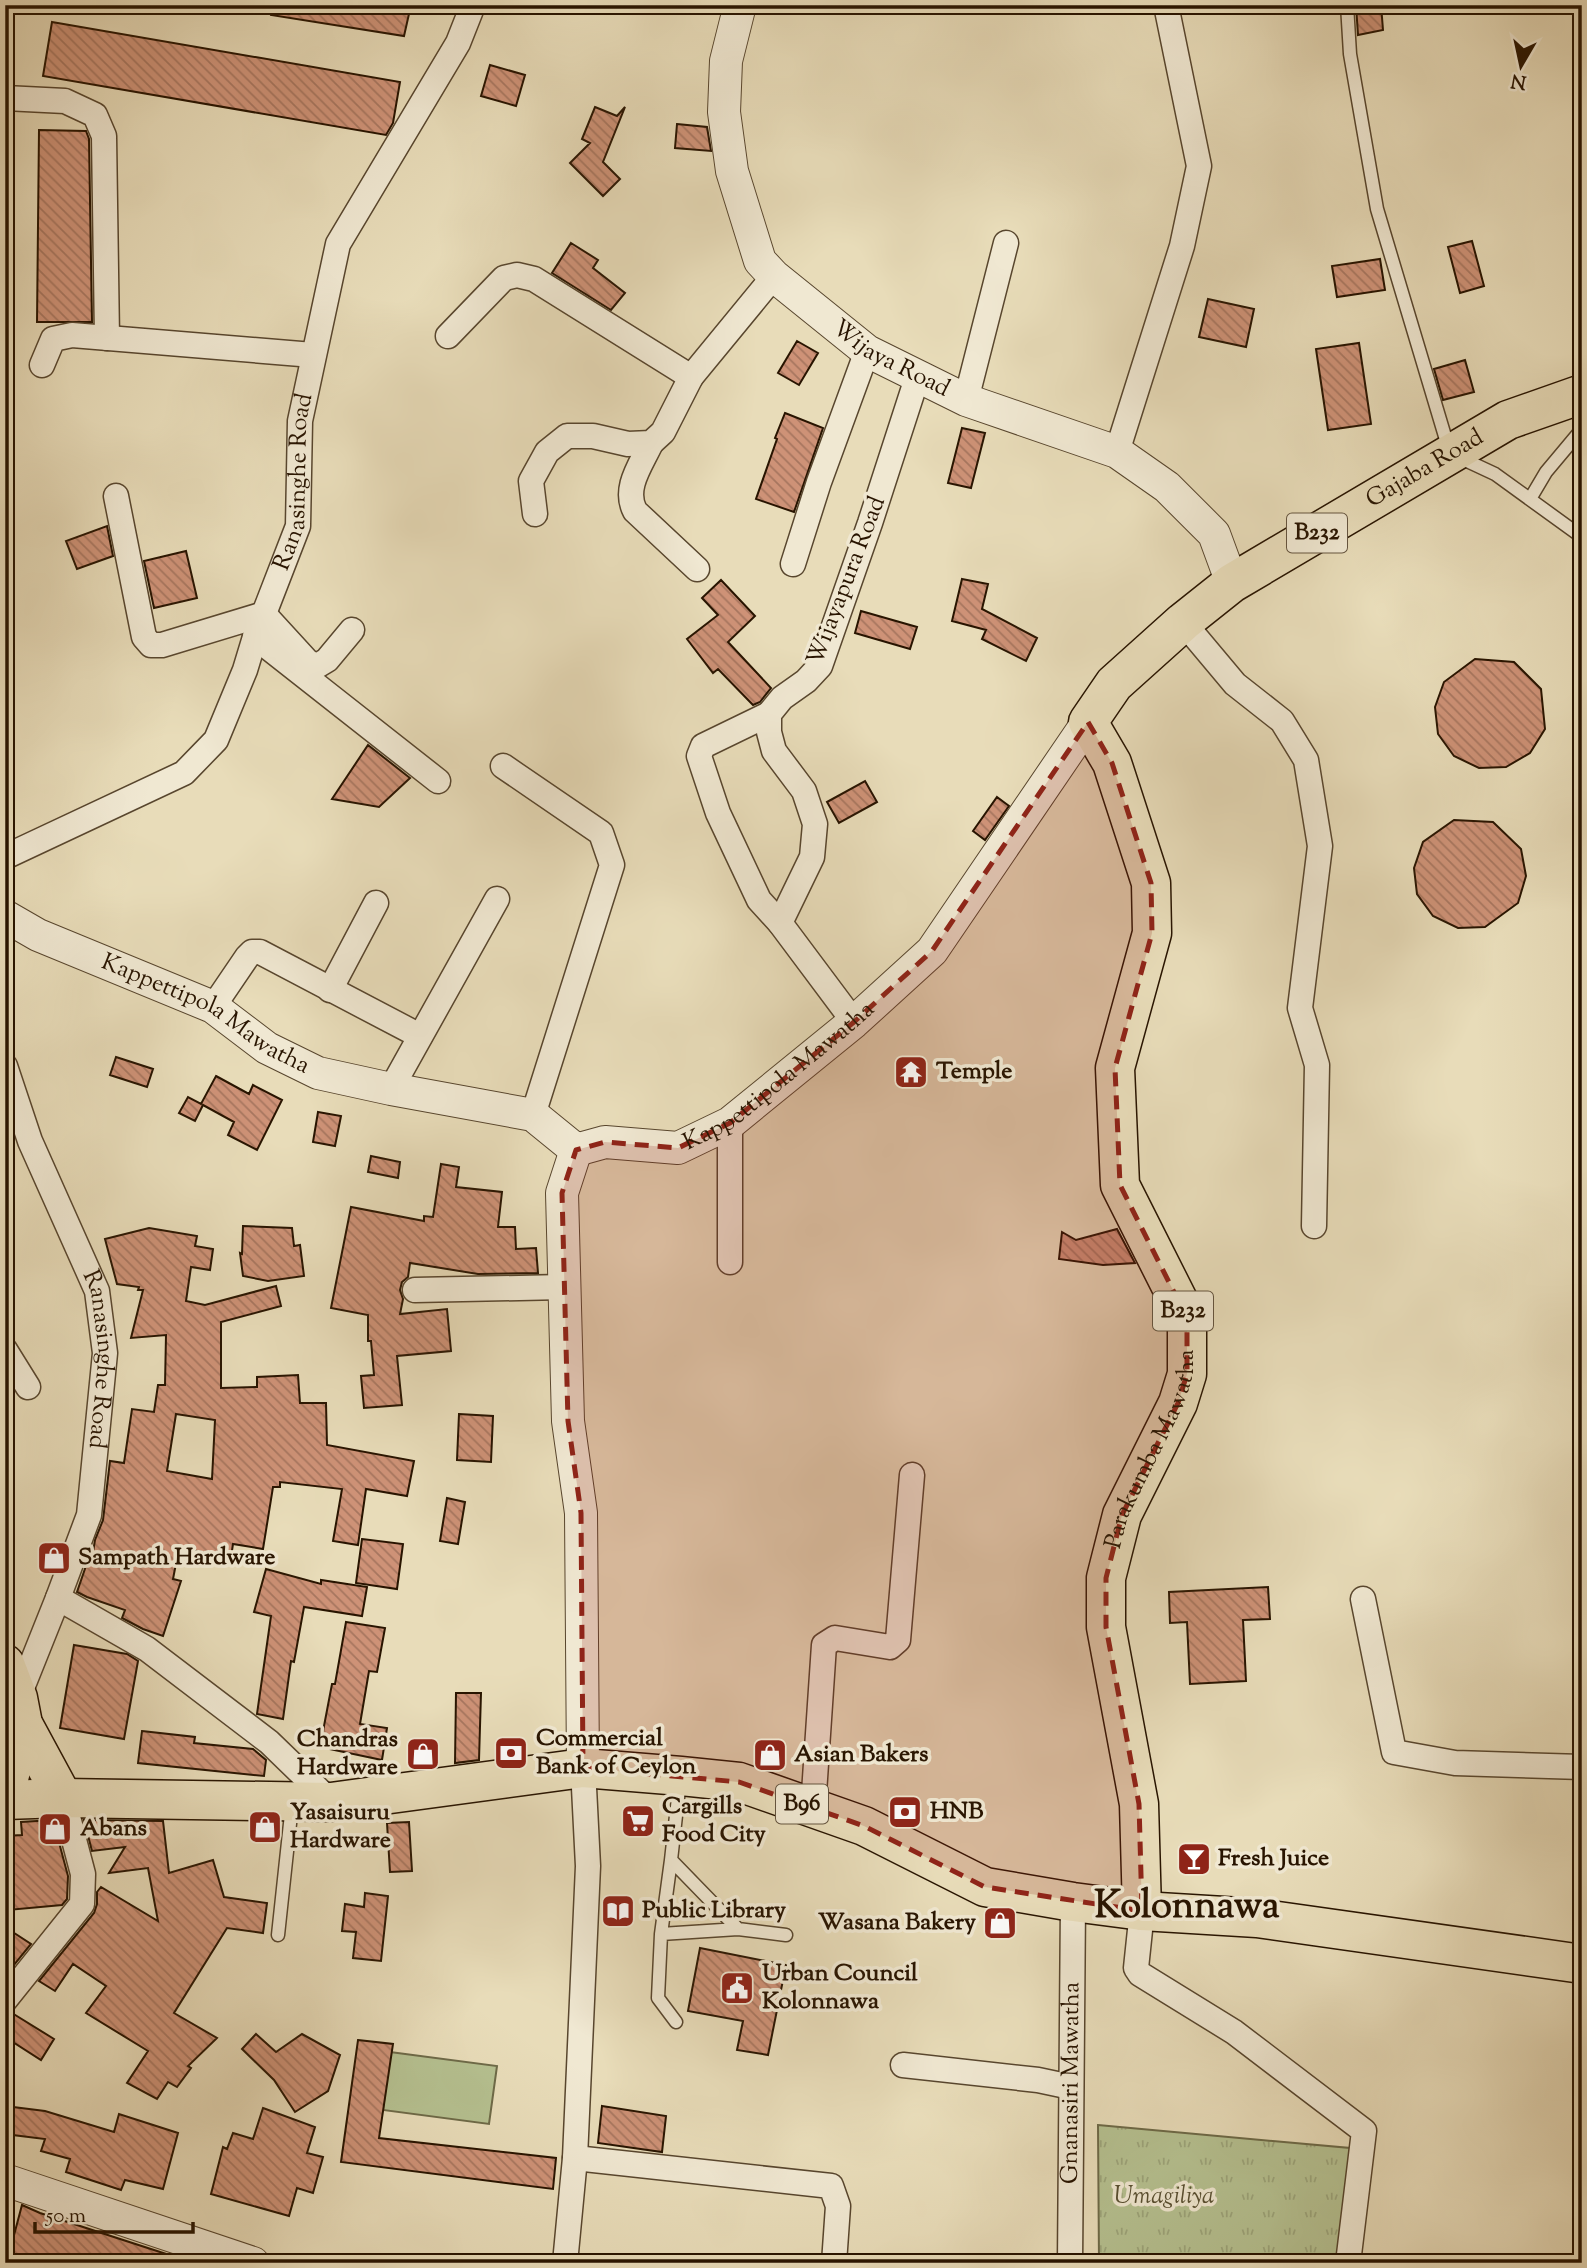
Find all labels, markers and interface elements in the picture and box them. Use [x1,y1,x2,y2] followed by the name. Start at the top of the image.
[1486,32,1556,102] north arrow
[1509,66,1528,95] text: N
[824,312,956,406] street label: Wijaya Road
[265,390,323,576] street label: Ranasinghe Road
[1360,421,1491,517] street label: Gajaba Road
[799,491,895,670] street label: Wijayapura Road
[1287,513,1347,552] road number: B232
[96,946,315,1083] street label: Kappettipola Mawatha
[678,994,883,1160] street label: Kappettipola Mawatha
[892,1053,930,1091] temple icon: Temple
[936,1055,1012,1089] place label: Temple
[73,1265,122,1451] street label: Ranasinghe Road
[1153,1292,1213,1330] road number: B232
[1097,1349,1204,1552] street label: Parakumba Mawatha
[35,1539,73,1577] shop icon: Sampath Hardware
[78,1541,275,1575] place label: Sampath Hardware
[536,1722,697,1784] place label: Commercial Bank of Ceylon
[297,1723,398,1785] place label: Chandras Hardware
[492,1734,530,1772] bank icon: Commercial Bank of Ceylon
[404,1735,442,1773] shop icon: Chandras Hardware
[751,1736,789,1774] shop icon: Asian Bakers
[794,1738,929,1772] place label: Asian Bakers
[776,1784,828,1824] road number: B96
[662,1790,766,1852] place label: Cargills Food City
[886,1793,924,1831] bank icon: HNB
[930,1795,983,1829] place label: HNB
[290,1796,391,1858] place label: Yasaisuru Hardware
[619,1802,657,1840] supermarket icon: Cargills Food City
[246,1808,284,1846] shop icon: Yasaisuru Hardware
[36,1810,74,1848] shop icon: Abans
[80,1812,147,1846] place label: Abans
[1175,1840,1213,1878] bar icon: Fresh Juice
[1218,1842,1329,1876] place label: Fresh Juice
[1094,1881,1280,1935] district label: Kolonnawa
[599,1892,637,1930] library icon: Public Library
[642,1894,786,1928] place label: Public Library
[981,1904,1019,1942] shop icon: Wasana Bakery
[818,1906,976,1940] place label: Wasana Bakery
[762,1957,918,2019] place label: Urban Council Kolonnawa
[718,1969,756,2007] public building icon: Urban Council Kolonnawa
[1054,1982,1089,2184] street label: Gnanasiri Mawatha
[1114,2180,1214,2214] park label: Umagiliya
[35,2191,192,2235] scale bar
[45,2202,86,2232] text: 50 m

